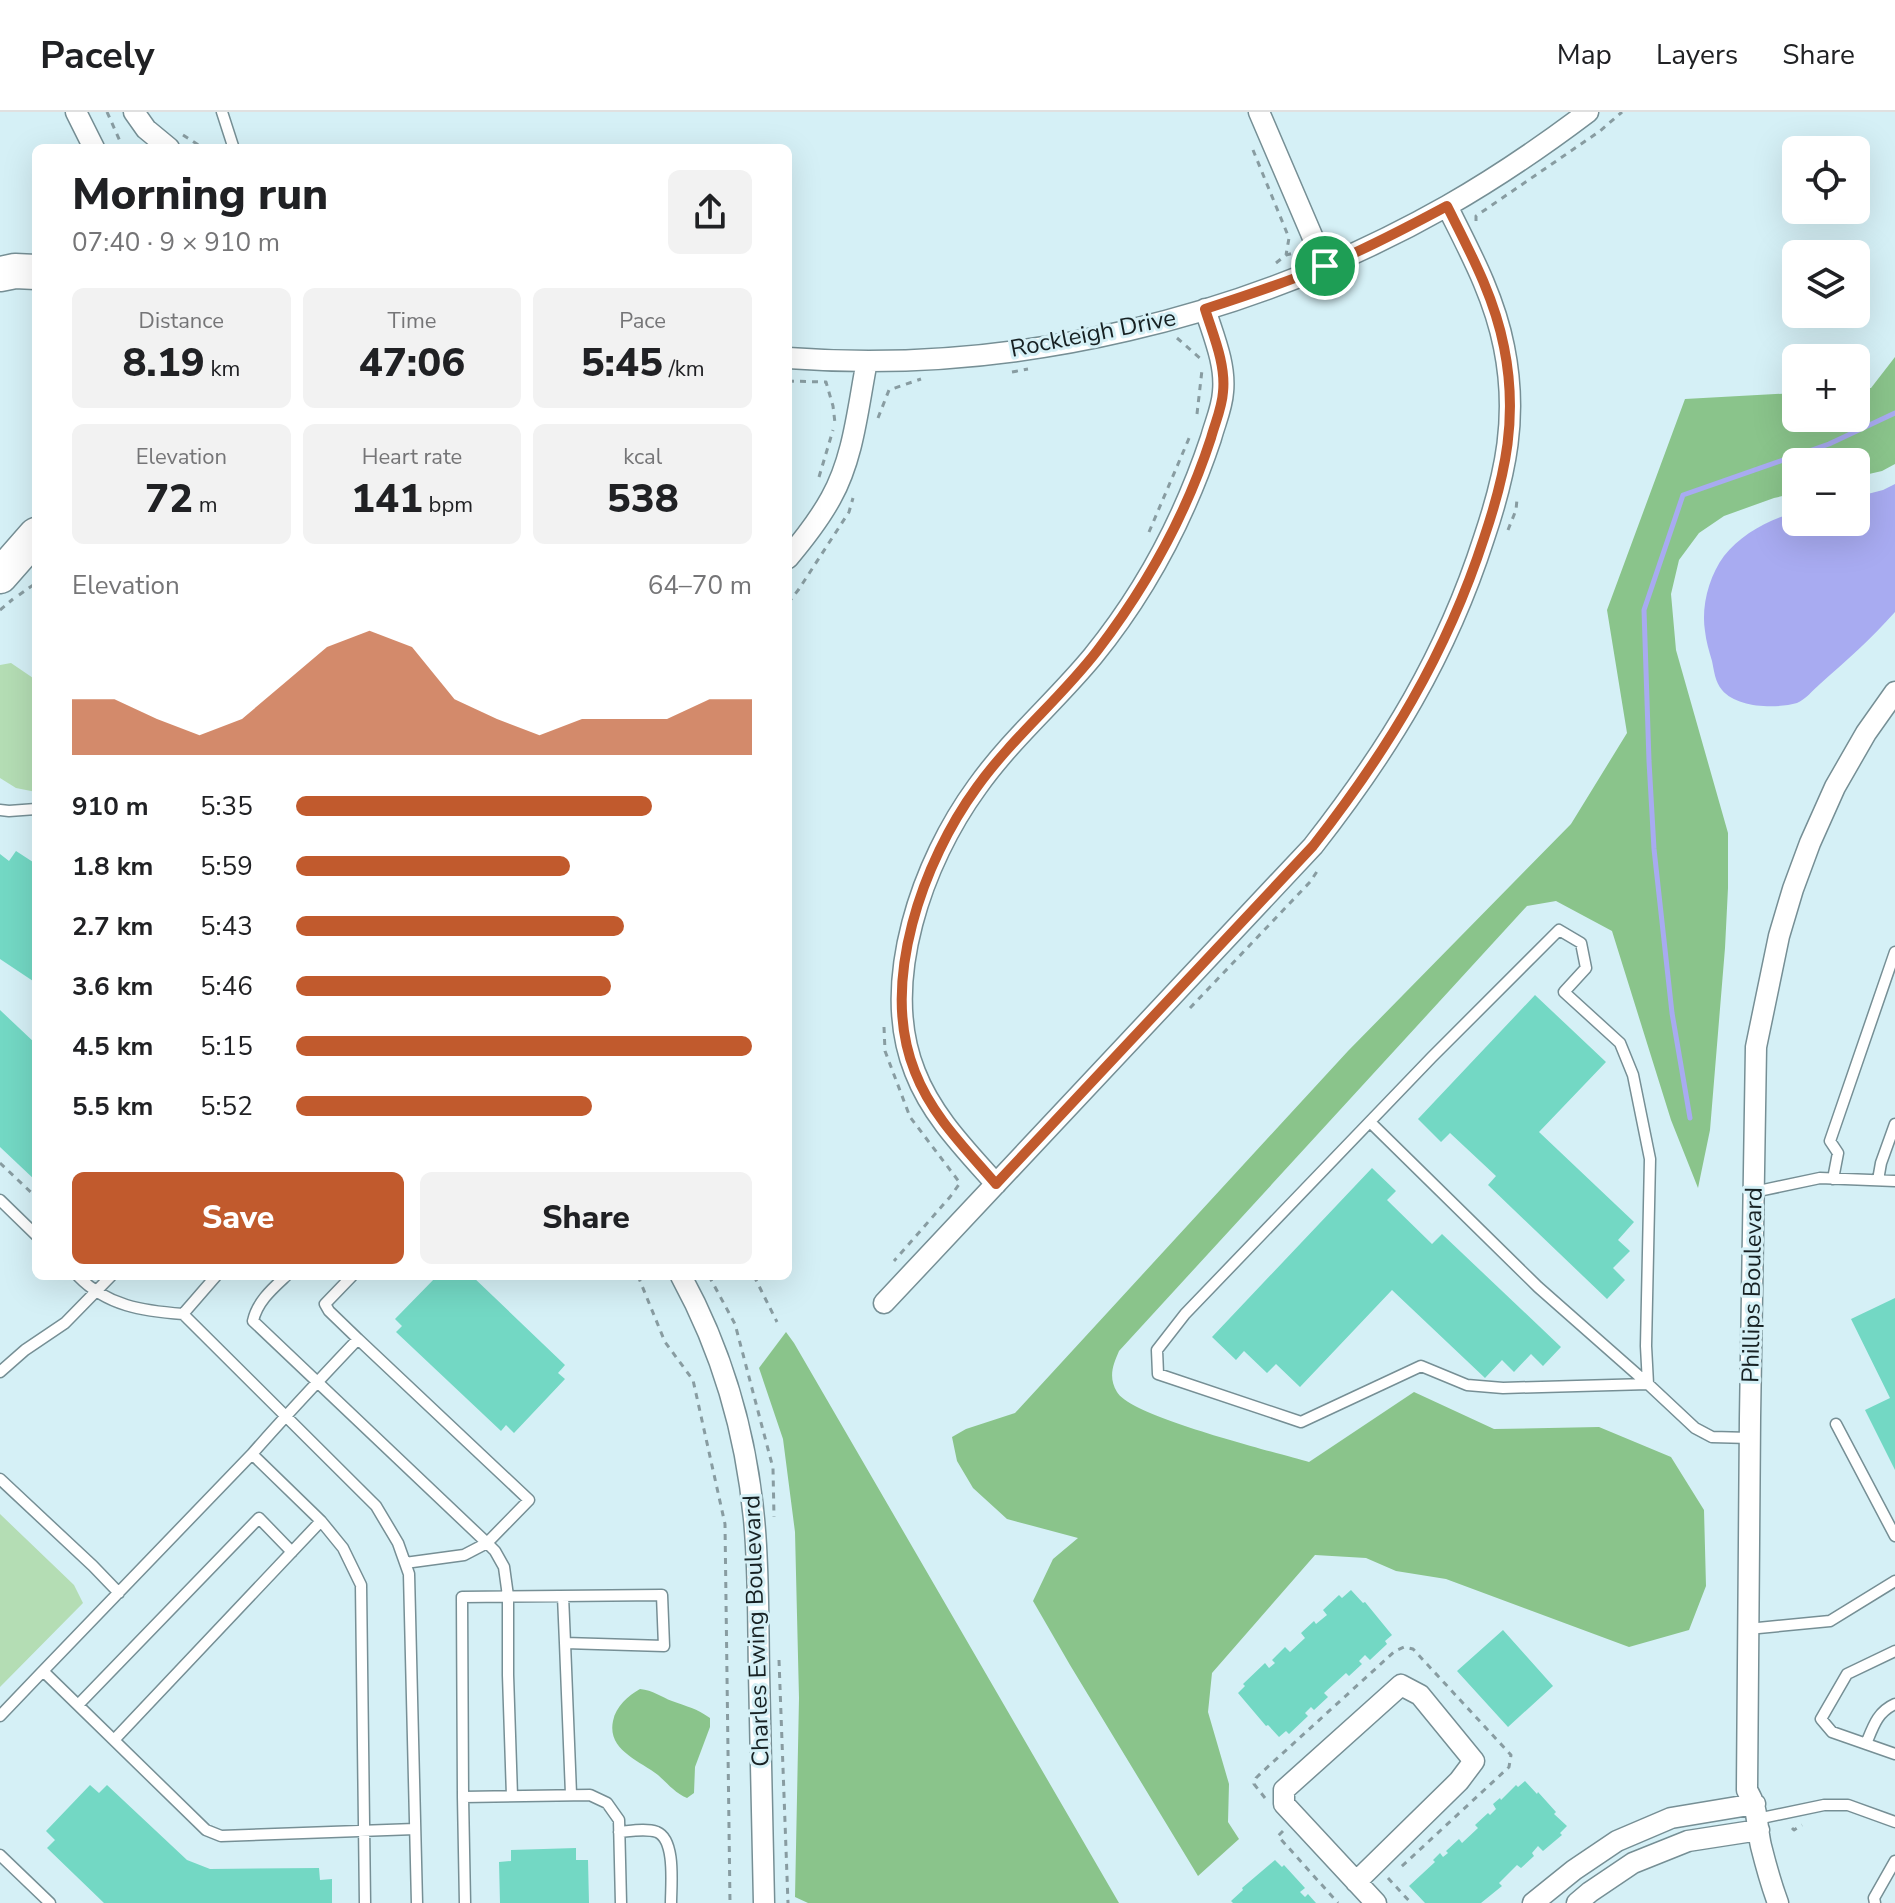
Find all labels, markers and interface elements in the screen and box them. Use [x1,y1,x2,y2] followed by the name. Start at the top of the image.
[40,30,154,81] text: Pacely
[1557,36,1612,74] text: Map
[1656,36,1738,74] text: Layers
[1782,36,1855,74] text: Share
[1782,136,1870,536] map controls
[1782,136,1870,224] button: locate
[72,165,328,225] text: Morning run
[668,170,752,254] button: share
[72,225,280,260] text: 07:40 · 9 × 910 m
[1291,232,1359,300] pin
[1782,240,1870,328] button: layers
[1303,244,1347,288] icon: arrive
[1007,301,1179,365] street label: Rockleigh Drive
[139,306,224,336] text: Distance
[388,306,436,336] text: Time
[619,306,666,336] text: Pace
[122,336,205,390] text: 8.19
[359,336,465,390] text: 47:06
[581,336,663,390] text: 5:45
[1782,344,1870,432] button: +
[205,354,240,384] text: km
[663,354,705,384] text: /km
[136,442,227,472] text: Elevation
[362,442,462,472] text: Heart rate
[623,442,662,472] text: kcal
[1782,448,1870,536] button: −
[145,472,193,526] text: 72
[351,472,423,526] text: 141
[607,472,679,526] text: 538
[193,490,218,520] text: m
[423,490,473,520] text: bpm
[72,568,180,603] text: Elevation
[648,568,752,603] text: 64–70 m
[72,789,149,824] text: 910 m
[200,789,253,824] text: 5:35
[72,849,153,884] text: 1.8 km
[200,849,253,884] text: 5:59
[72,909,153,944] text: 2.7 km
[200,909,253,944] text: 5:43
[72,969,153,1004] text: 3.6 km
[200,969,253,1004] text: 5:46
[72,1029,153,1064] text: 4.5 km
[200,1029,253,1064] text: 5:15
[72,1089,153,1124] text: 5.5 km
[200,1089,253,1124] text: 5:52
[72,1172,404,1264] button: Save
[420,1172,752,1264] button: Share
[1734,1187,1770,1383] street label: Phillips Boulevard
[735,1495,777,1767] street label: Charles Ewing Boulevard

